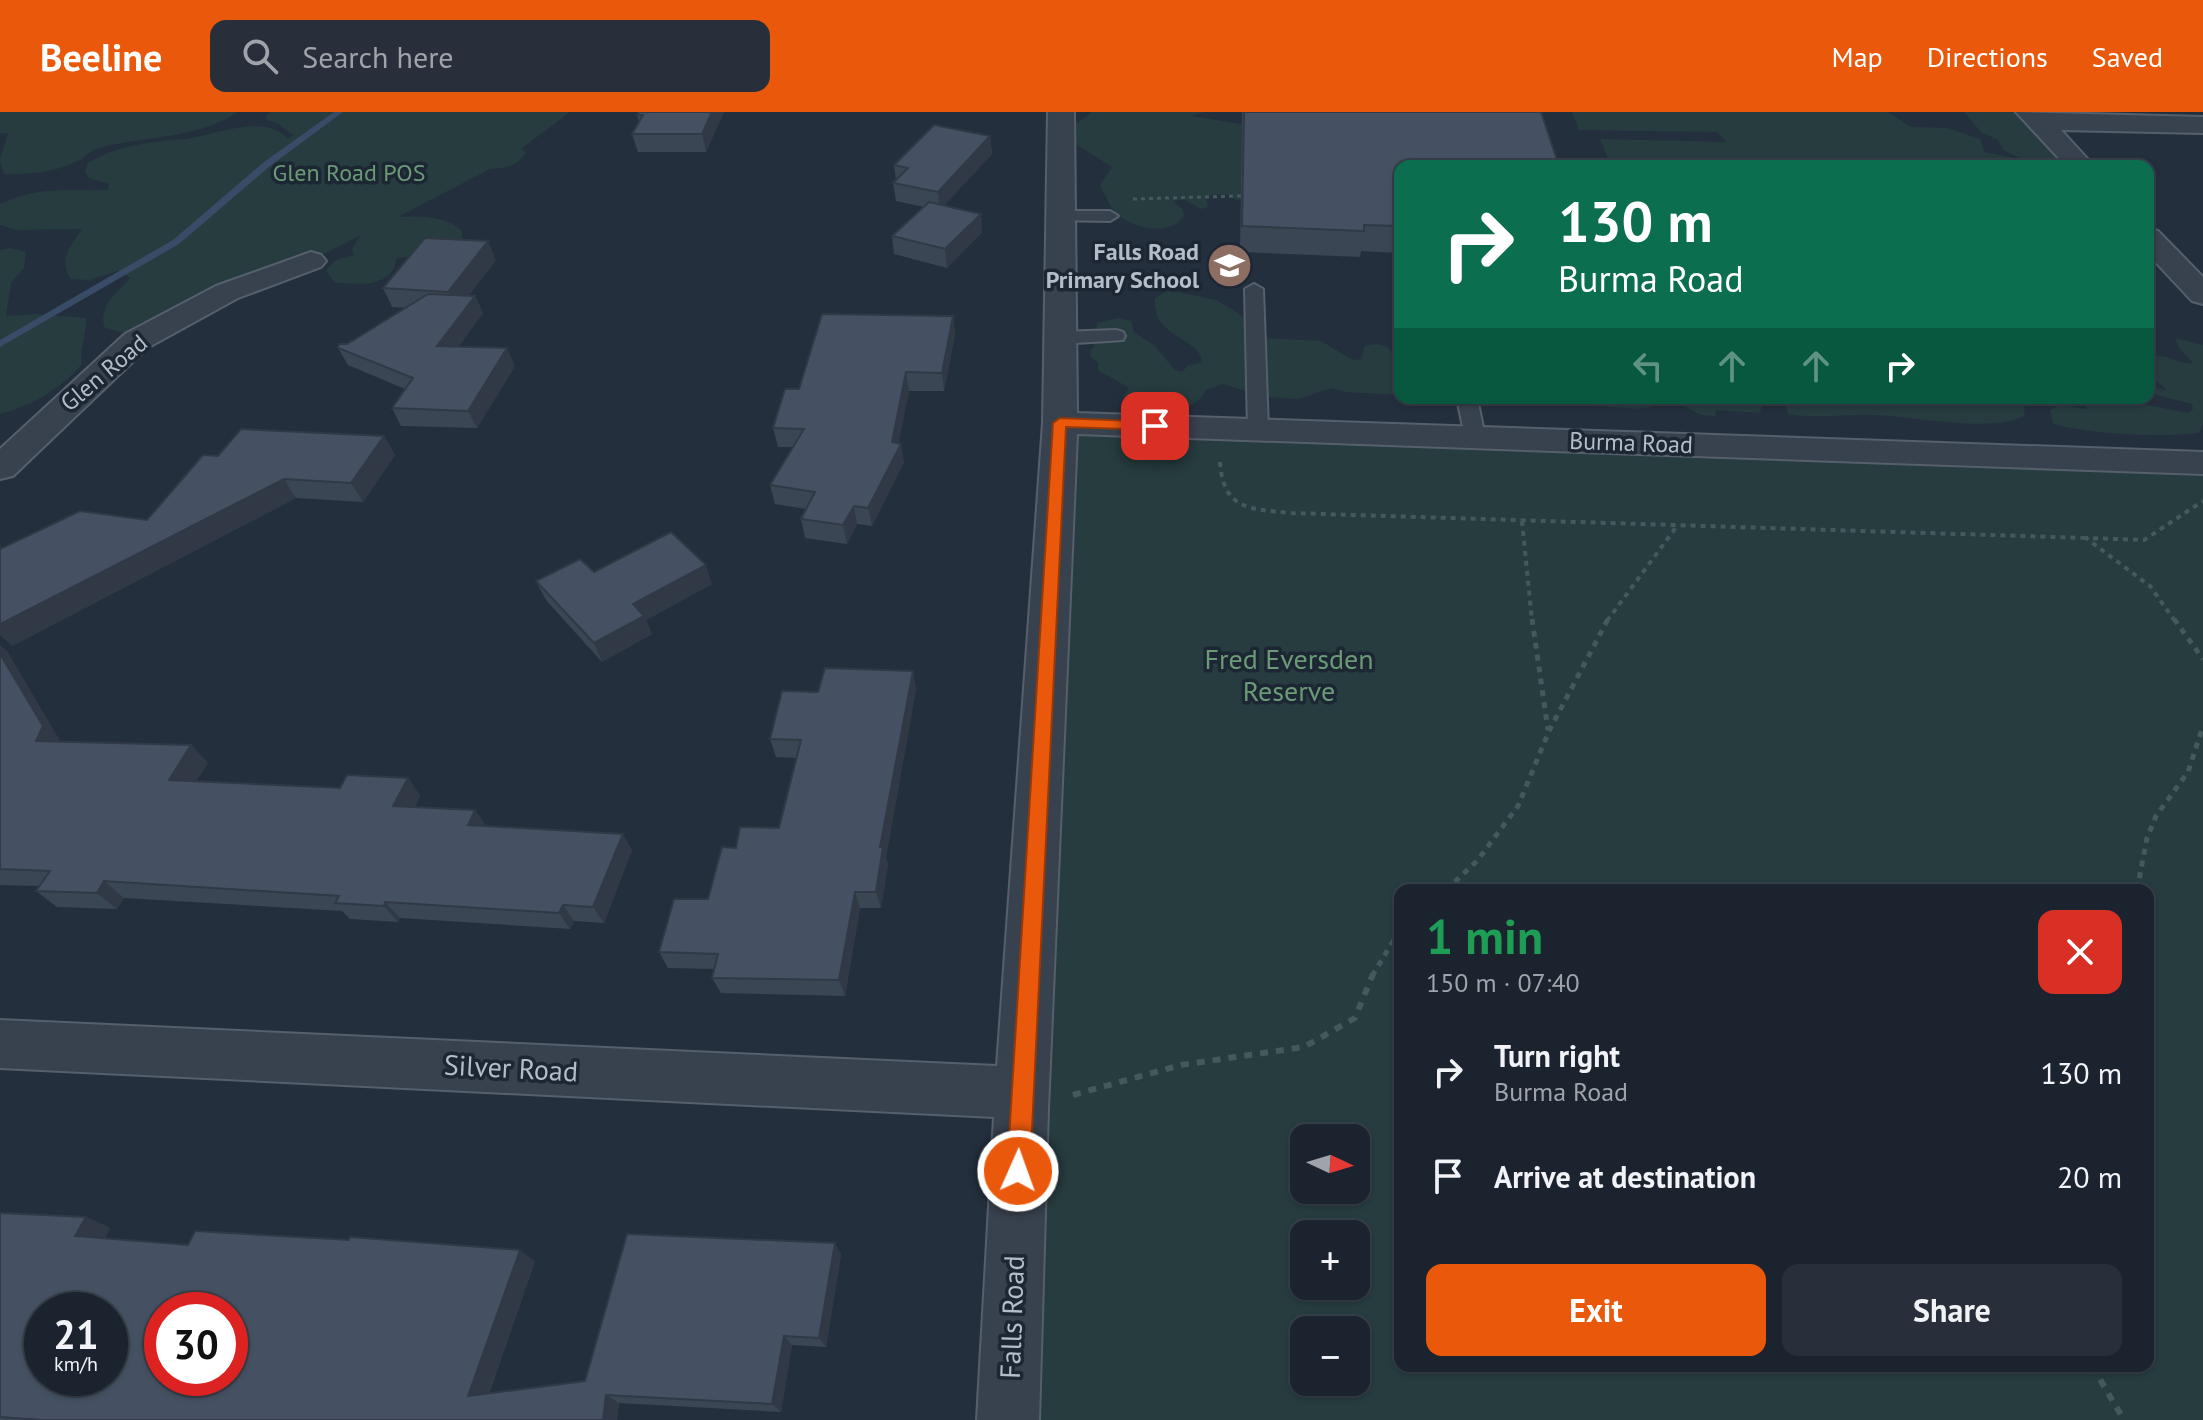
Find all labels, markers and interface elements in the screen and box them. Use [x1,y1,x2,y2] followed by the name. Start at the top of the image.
[210,20,770,92] search box
[40,32,162,81] text: Beeline
[238,34,282,78] icon: search
[302,37,454,76] text: Search here
[1832,38,1883,75] text: Map
[1927,38,2048,75] text: Directions
[2092,38,2163,75] text: Saved
[273,157,425,188] park label: Glen Road POS
[1558,185,1713,257] text: 130 m
[1426,192,1530,296] icon: right
[1046,236,1200,295] place label: Falls Road Primary School
[1206,242,1254,290] school or university icon: Falls Road Primary School
[1558,255,1744,302] text: Burma Road
[54,327,154,418] street label: Glen Road
[1626,344,1670,388] icon: left
[1710,344,1754,388] icon: ahead
[1794,344,1838,388] icon: ahead
[1878,344,1922,388] icon: right
[1121,392,1189,460] pin
[1133,404,1177,448] icon: arrive
[1569,425,1693,460] street label: Burma Road
[1204,640,1374,709] park label: Fred Eversden Reserve
[1426,905,1543,967] text: 1 min
[2038,910,2122,994] button: close
[1426,966,1580,999] text: 150 m · 07:40
[1494,1036,1620,1075] text: Turn right
[443,1046,579,1089] street label: Silver Road
[1426,1050,1470,1094] icon: right
[2041,1053,2122,1092] text: 130 m
[1494,1075,1628,1108] text: Burma Road
[1290,1124,1370,1204] north arrow
[1290,1124,1370,1396] map controls
[976,1129,1060,1213] position arrow
[1426,1154,1470,1198] icon: arrive
[1494,1157,1756,1196] text: Arrive at destination
[2057,1157,2122,1196] text: 20 m
[1290,1220,1370,1300] button: +
[991,1255,1032,1379] street label: Falls Road
[1426,1264,1766,1356] button: Exit
[1782,1264,2122,1356] button: Share
[144,1292,248,1396] speed limit sign: 30
[53,1308,99,1360] text: 21
[1290,1316,1370,1396] button: −
[54,1351,98,1377] text: km/h

